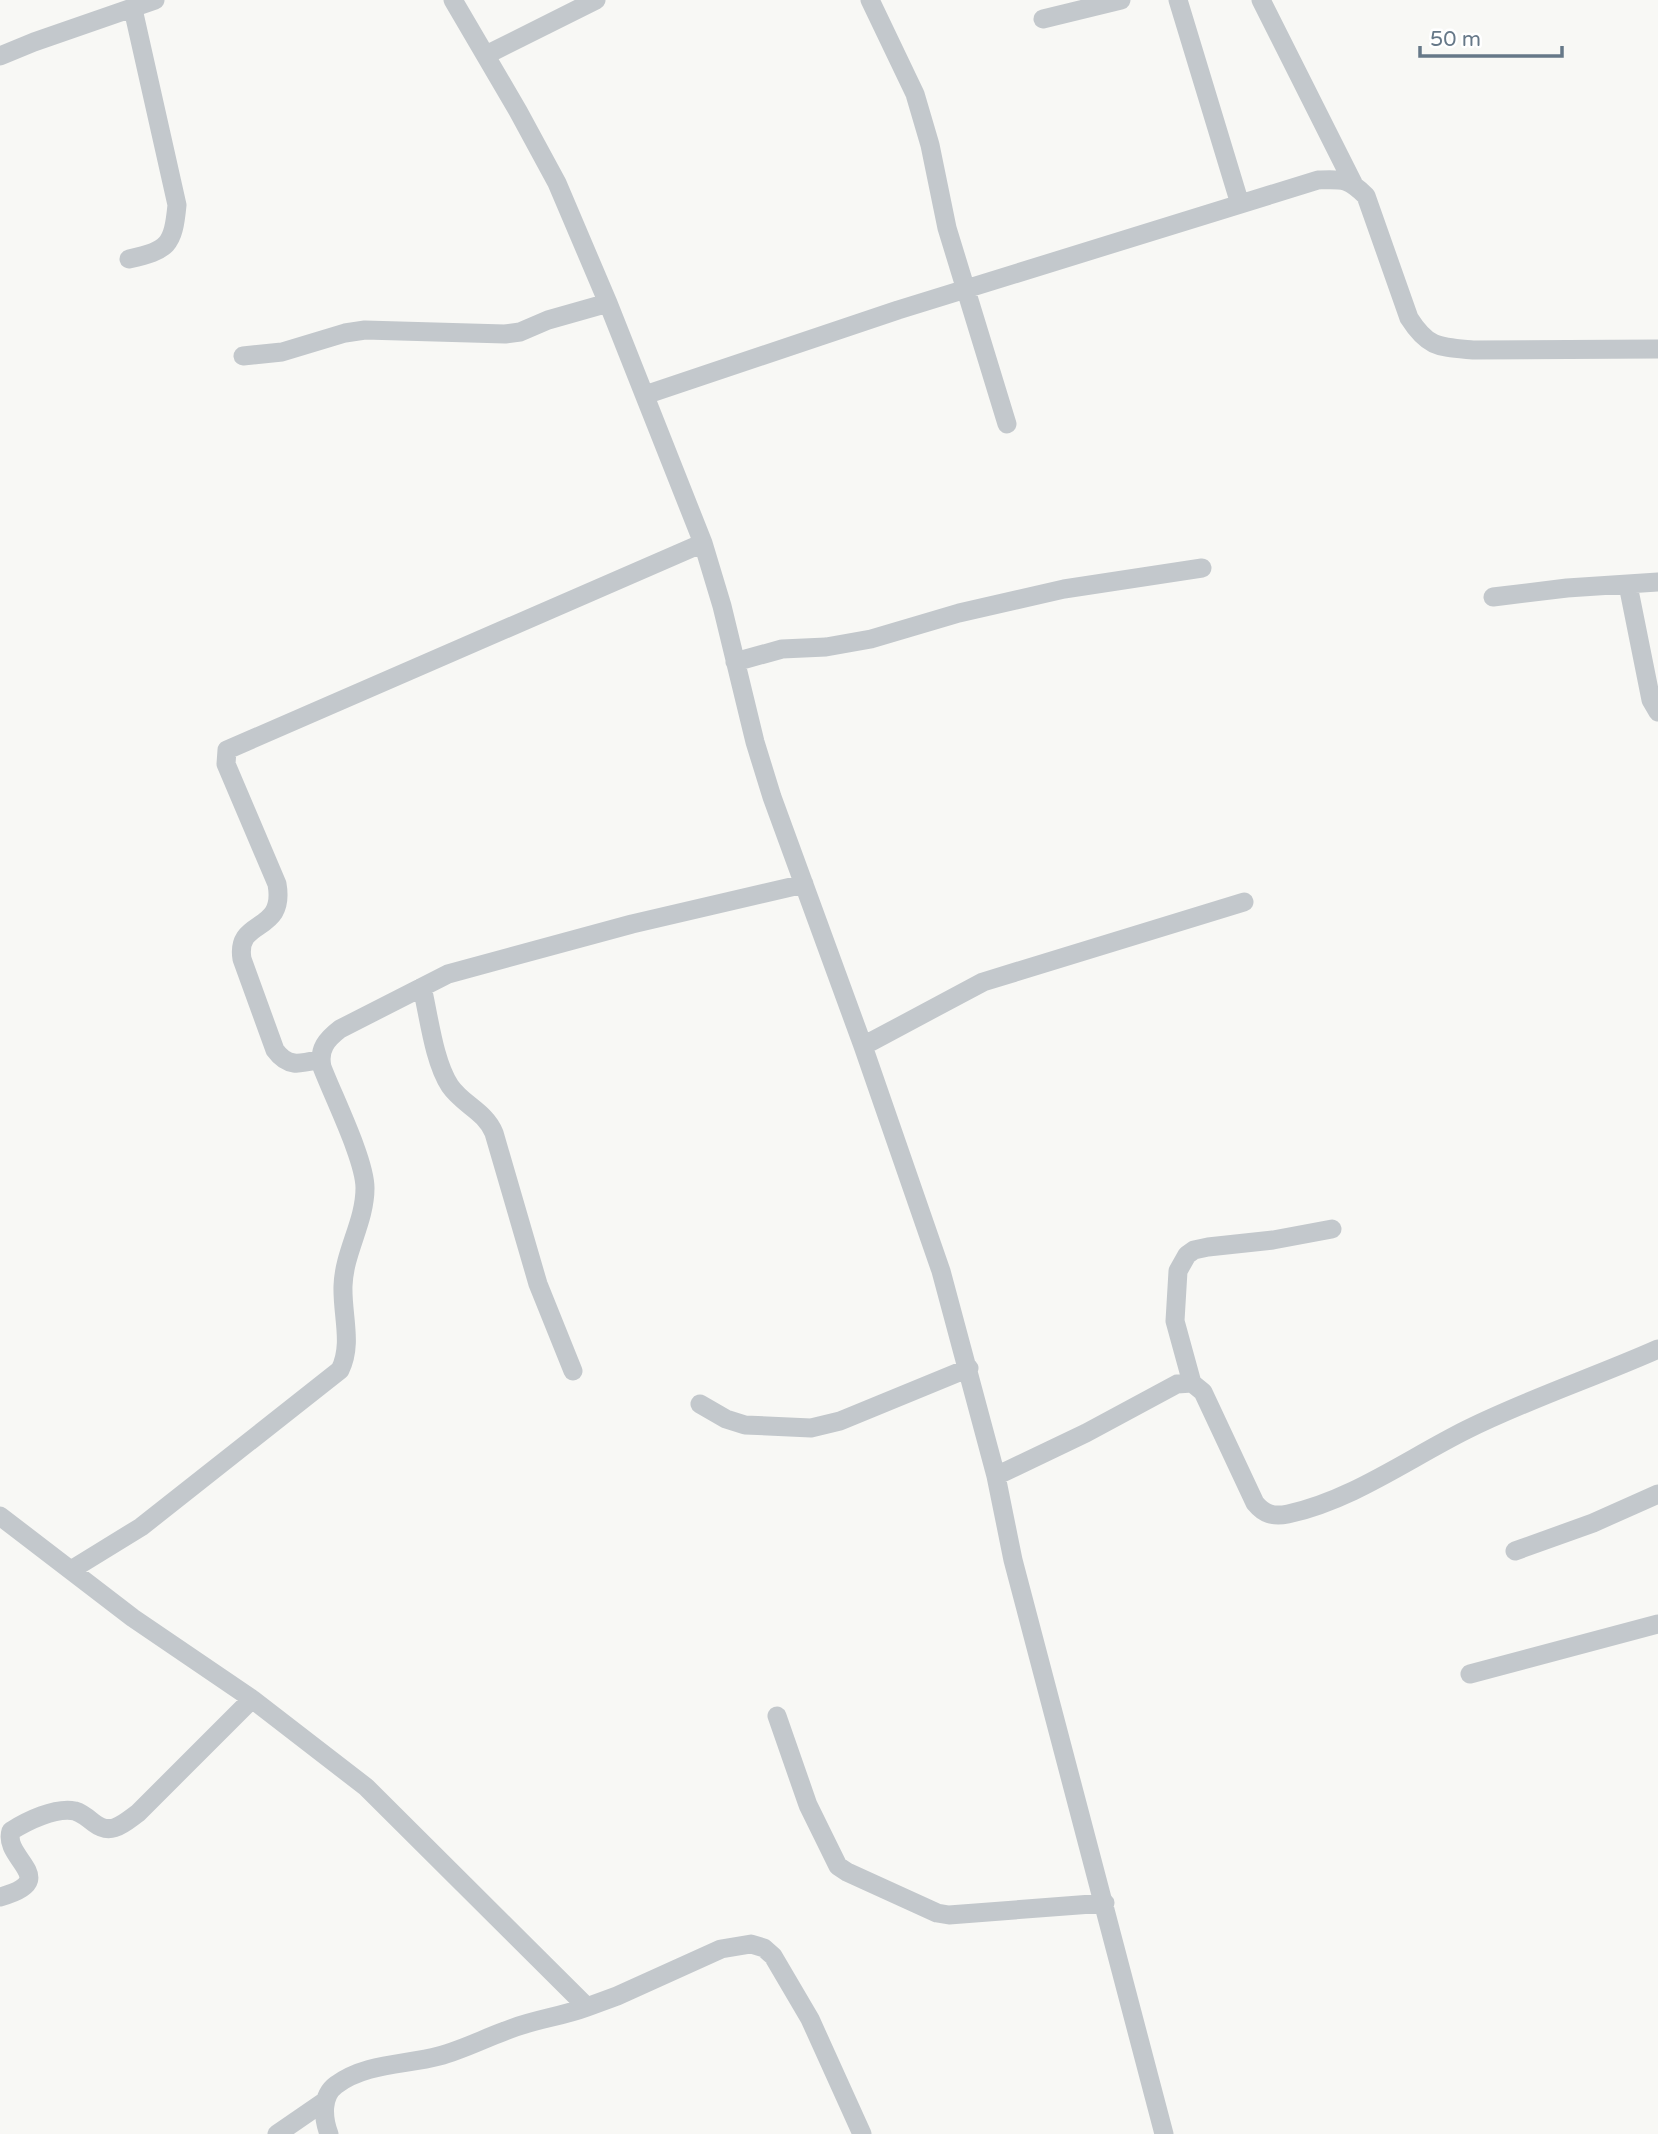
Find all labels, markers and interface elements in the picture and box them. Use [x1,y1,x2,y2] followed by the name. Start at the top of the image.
[1420,14,1562,58] scale bar
[1430,27,1481,52] text: 50 m

